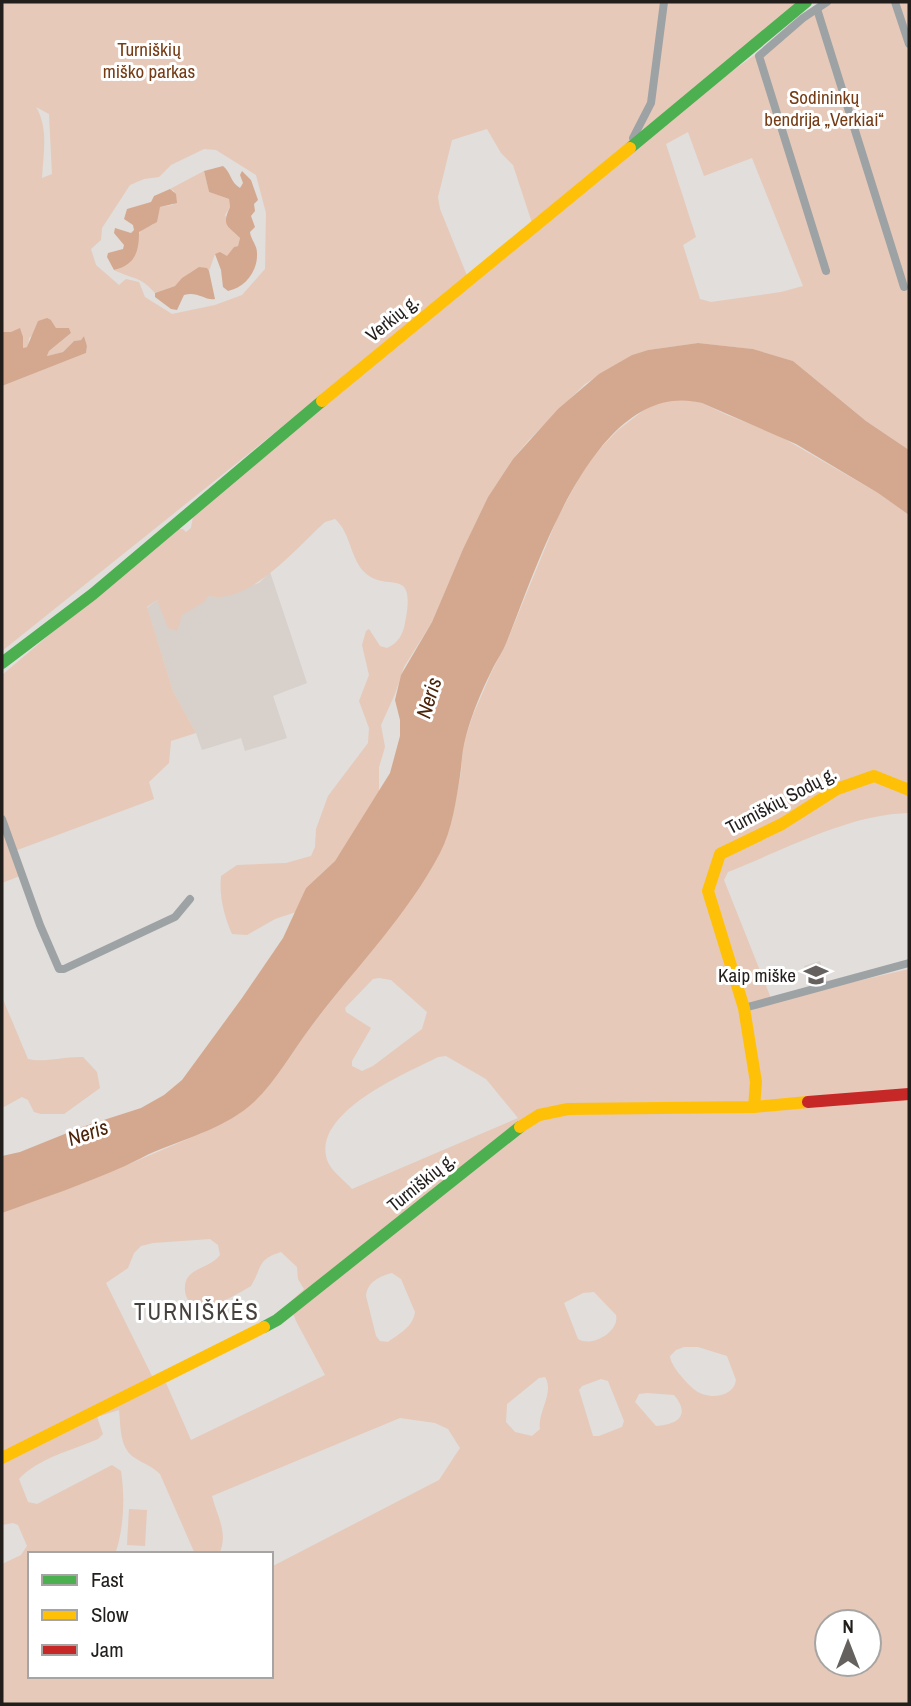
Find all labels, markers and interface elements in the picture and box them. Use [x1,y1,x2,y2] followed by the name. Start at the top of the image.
[103,36,196,84] park label: Turniškių miško parkas
[764,84,884,132] park label: Sodininkų bendrija „Verkiai“
[360,289,424,347] street label: Verkių g.
[409,674,449,722] water label: Neris
[721,760,841,840] street label: Turniškių Sodų g.
[802,961,830,989] school or university icon: Kaip miške
[718,962,796,988] place label: Kaip miške
[64,1112,112,1153] water label: Neris
[381,1146,461,1218] street label: Turniškių g.
[134,1296,260,1327] district label: TURNIŠKĖS
[28,1552,273,1678] legend
[91,1565,124,1594] text: Fast
[91,1600,129,1629] text: Slow
[813,1608,883,1678] north arrow
[842,1613,854,1639] text: N
[91,1635,124,1664] text: Jam

